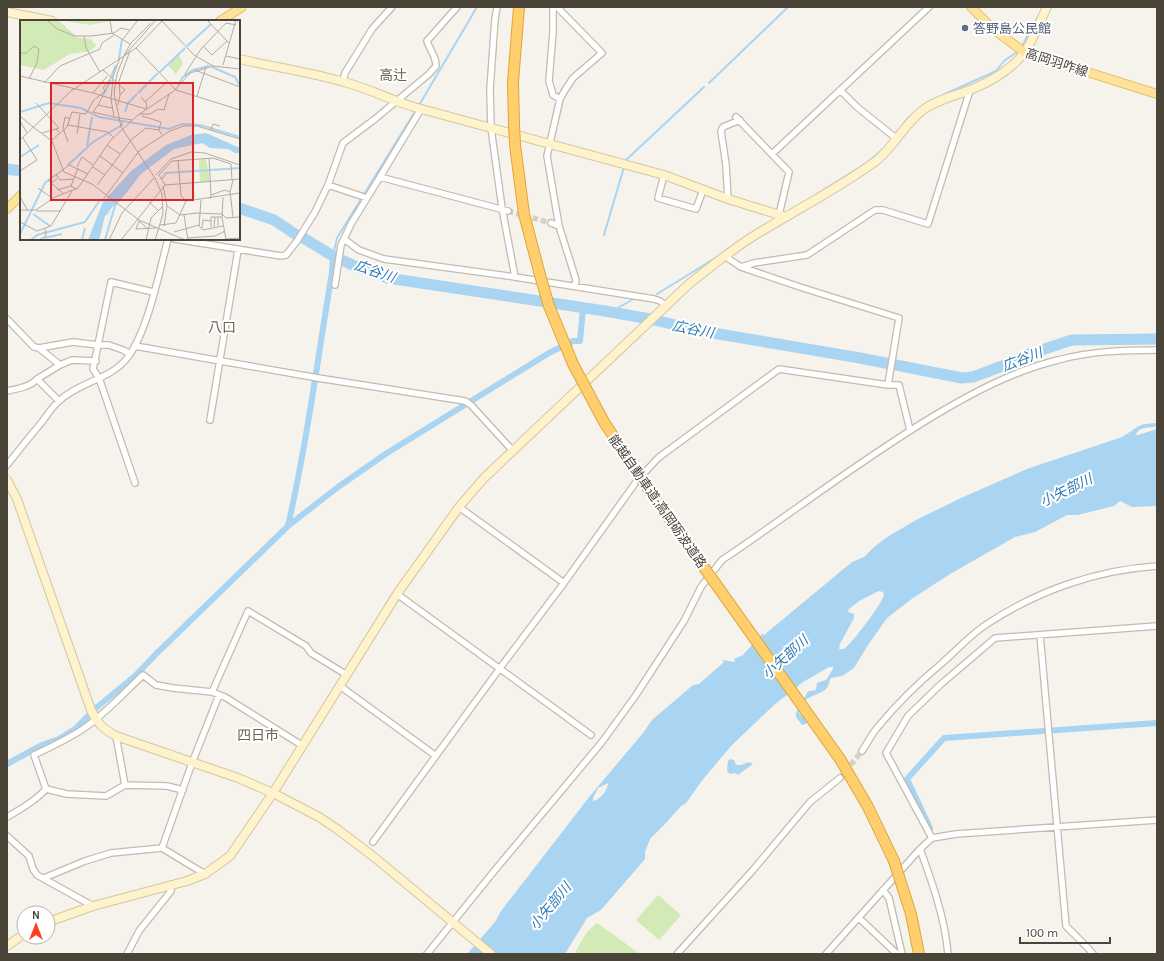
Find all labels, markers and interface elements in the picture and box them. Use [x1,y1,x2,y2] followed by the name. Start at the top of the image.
[20,20,240,240] inset map
[973,21,1051,36] place label: 答野島公民館
[960,23,970,33] marker: 答野島公民館
[1024,45,1090,80] street label: 高岡羽咋線
[379,67,407,84] district label: 高辻
[352,257,399,287] water label: 広谷川
[671,317,717,342] water label: 広谷川
[208,319,236,336] district label: 八口
[1000,343,1047,375] water label: 広谷川
[606,432,709,571] street label: 能越自動車道;高岡砺波道路
[1037,470,1097,510] water label: 小矢部川
[759,631,813,682] water label: 小矢部川
[237,727,279,744] district label: 四日市
[526,878,576,933] water label: 小矢部川
[16,905,56,945] north arrow
[32,909,40,922] text: N
[1020,919,1110,945] scale bar
[1026,926,1058,940] text: 100 m

